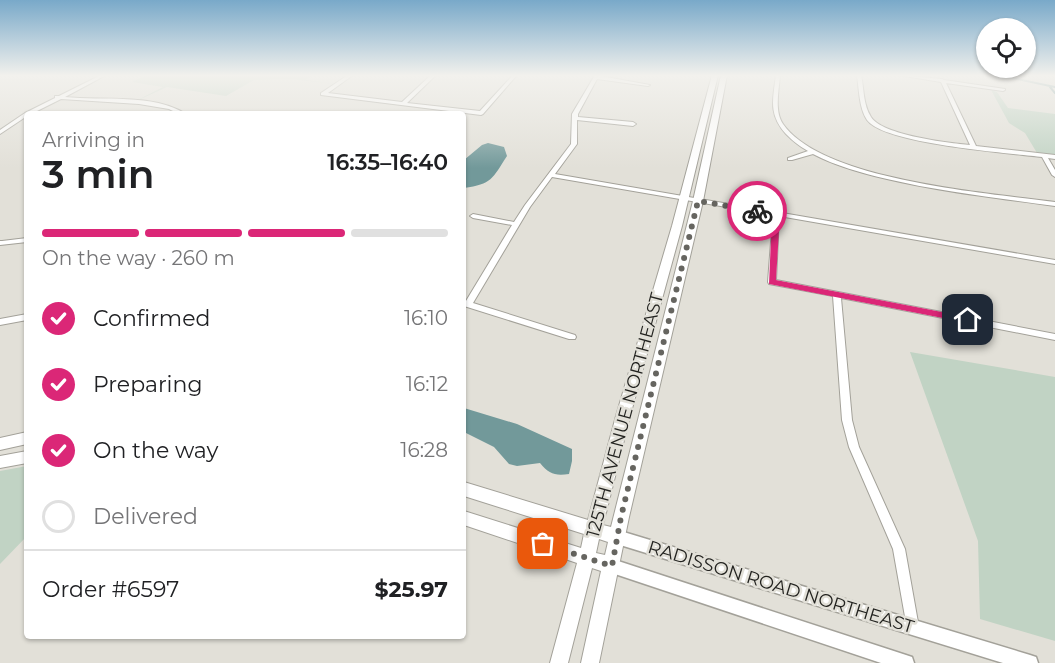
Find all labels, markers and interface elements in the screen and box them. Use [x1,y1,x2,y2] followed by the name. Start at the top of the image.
[976,18,1036,78] map controls
[976,18,1036,78] button: locate
[42,128,145,152] text: Arriving in
[327,149,448,176] text: 16:35–16:40
[42,150,155,198] text: 3 min
[727,181,787,241] courier
[741,195,774,228] icon: bike
[42,246,235,270] text: On the way · 260 m
[582,290,668,540] street label: 125TH AVENUE NORTHEAST
[942,294,993,345] pin
[42,302,75,335] icon: check
[951,303,984,336] icon: home
[93,305,210,332] text: Confirmed
[404,306,448,330] text: 16:10
[42,368,75,401] icon: check
[93,371,202,398] text: Preparing
[406,372,448,396] text: 16:12
[42,434,75,467] icon: check
[93,437,218,464] text: On the way
[400,438,448,462] text: 16:28
[93,503,198,530] text: Delivered
[517,518,568,569] pin
[526,527,559,560] icon: bag
[645,536,917,638] street label: RADISSON ROAD NORTHEAST
[42,576,179,603] text: Order #6597
[375,576,448,603] text: $25.97

